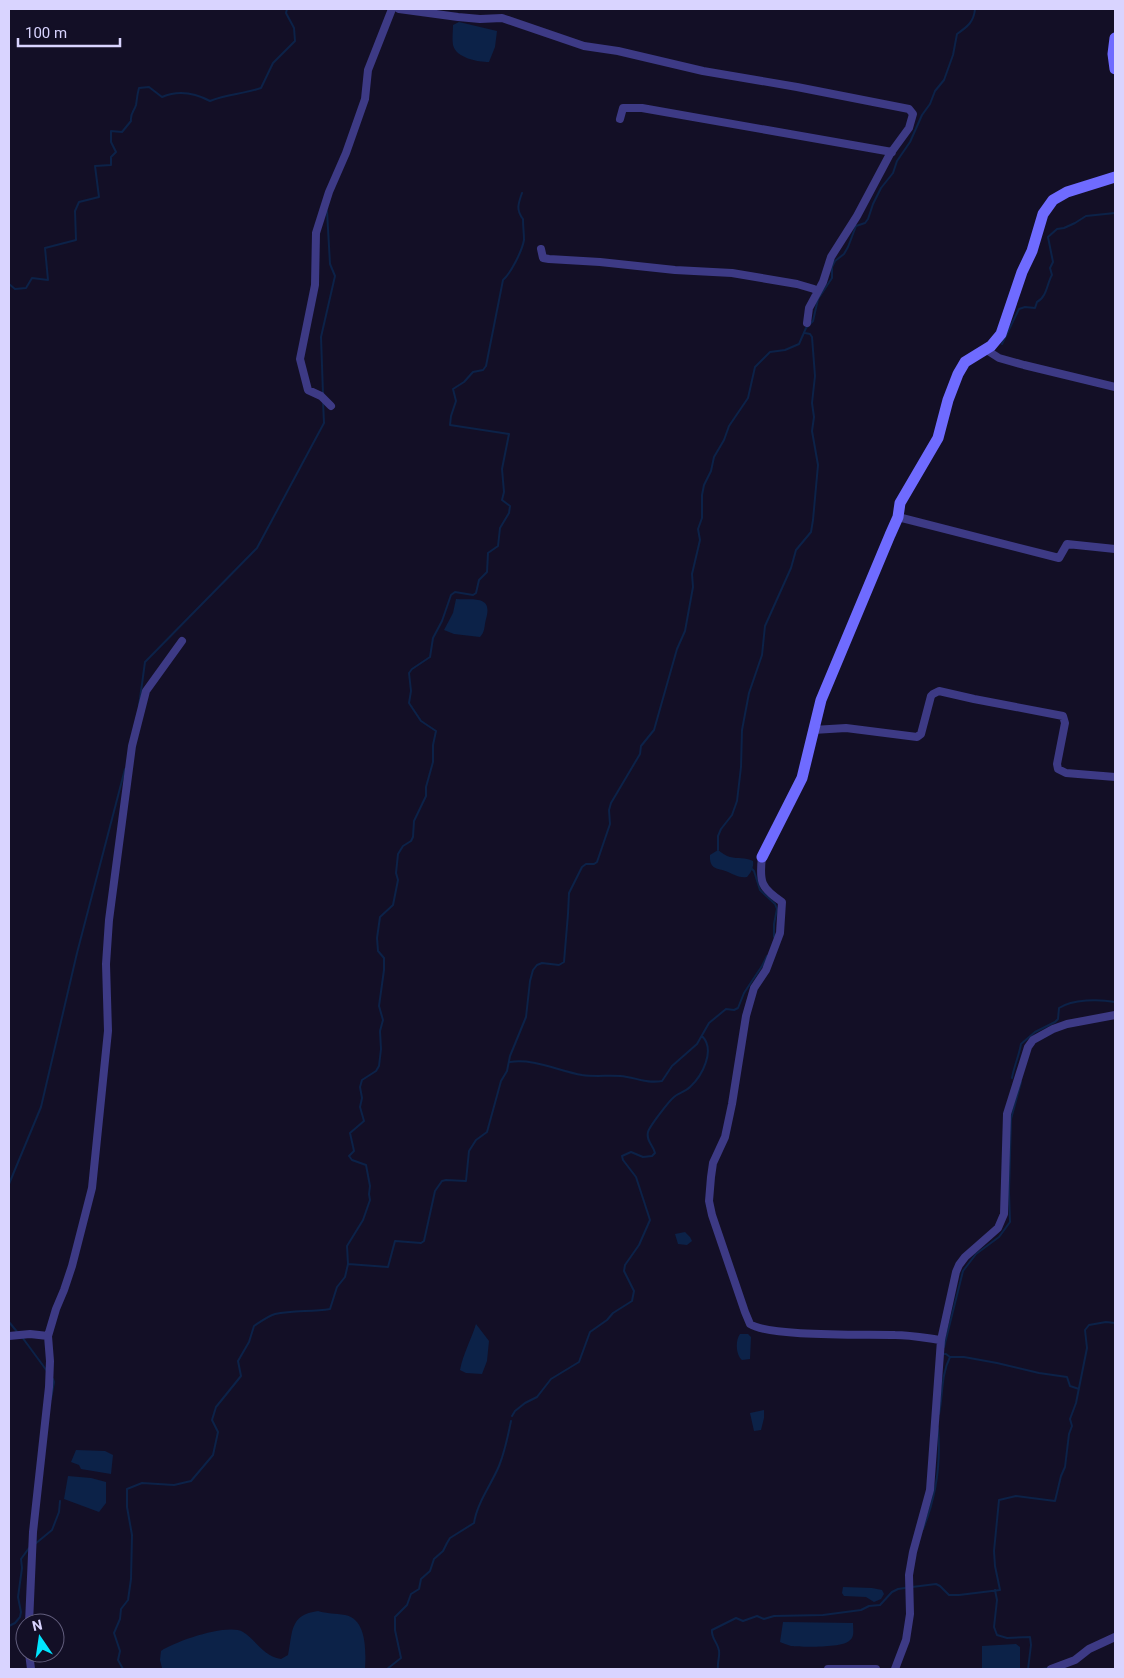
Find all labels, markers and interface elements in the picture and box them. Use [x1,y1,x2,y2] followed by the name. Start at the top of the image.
[18,15,120,47] scale bar
[25,24,67,42] text: 100 m
[15,1613,65,1663] north arrow
[30,1616,44,1634] text: N

